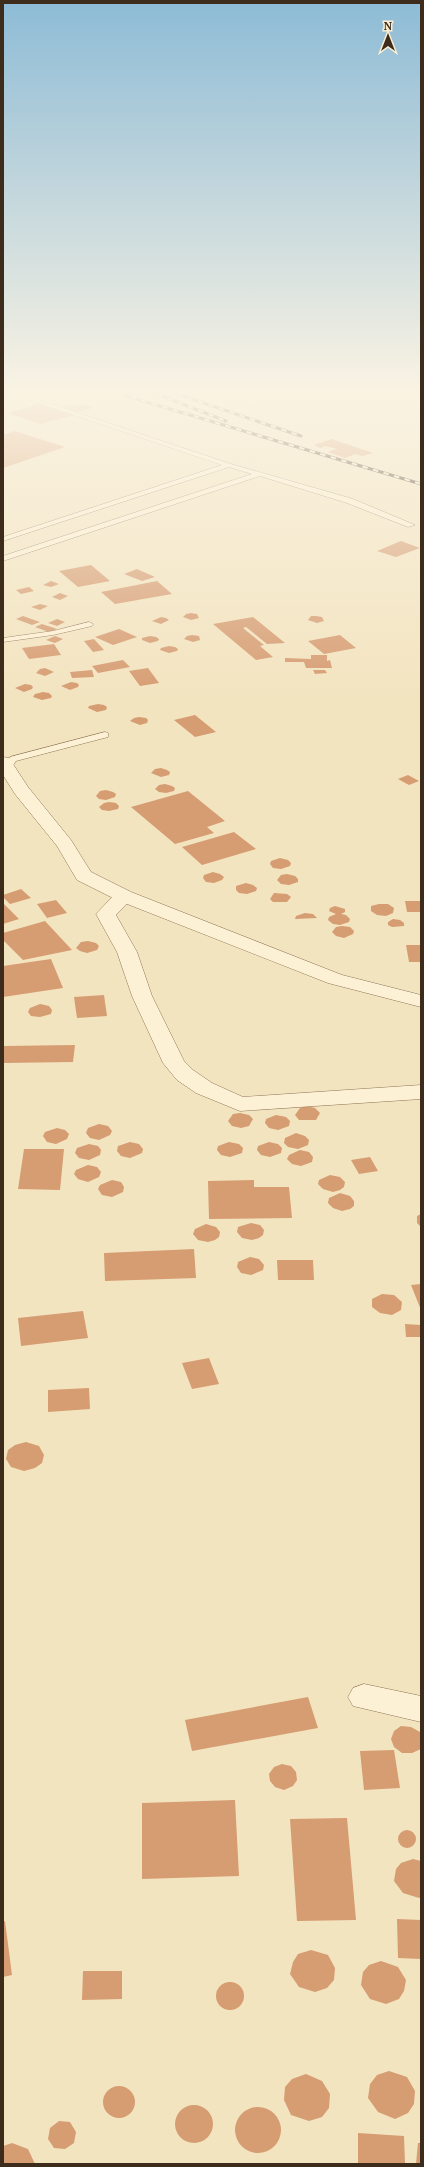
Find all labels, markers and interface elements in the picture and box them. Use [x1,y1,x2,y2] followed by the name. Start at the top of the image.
[368,16,408,56] north arrow
[384,19,393,33] text: N

